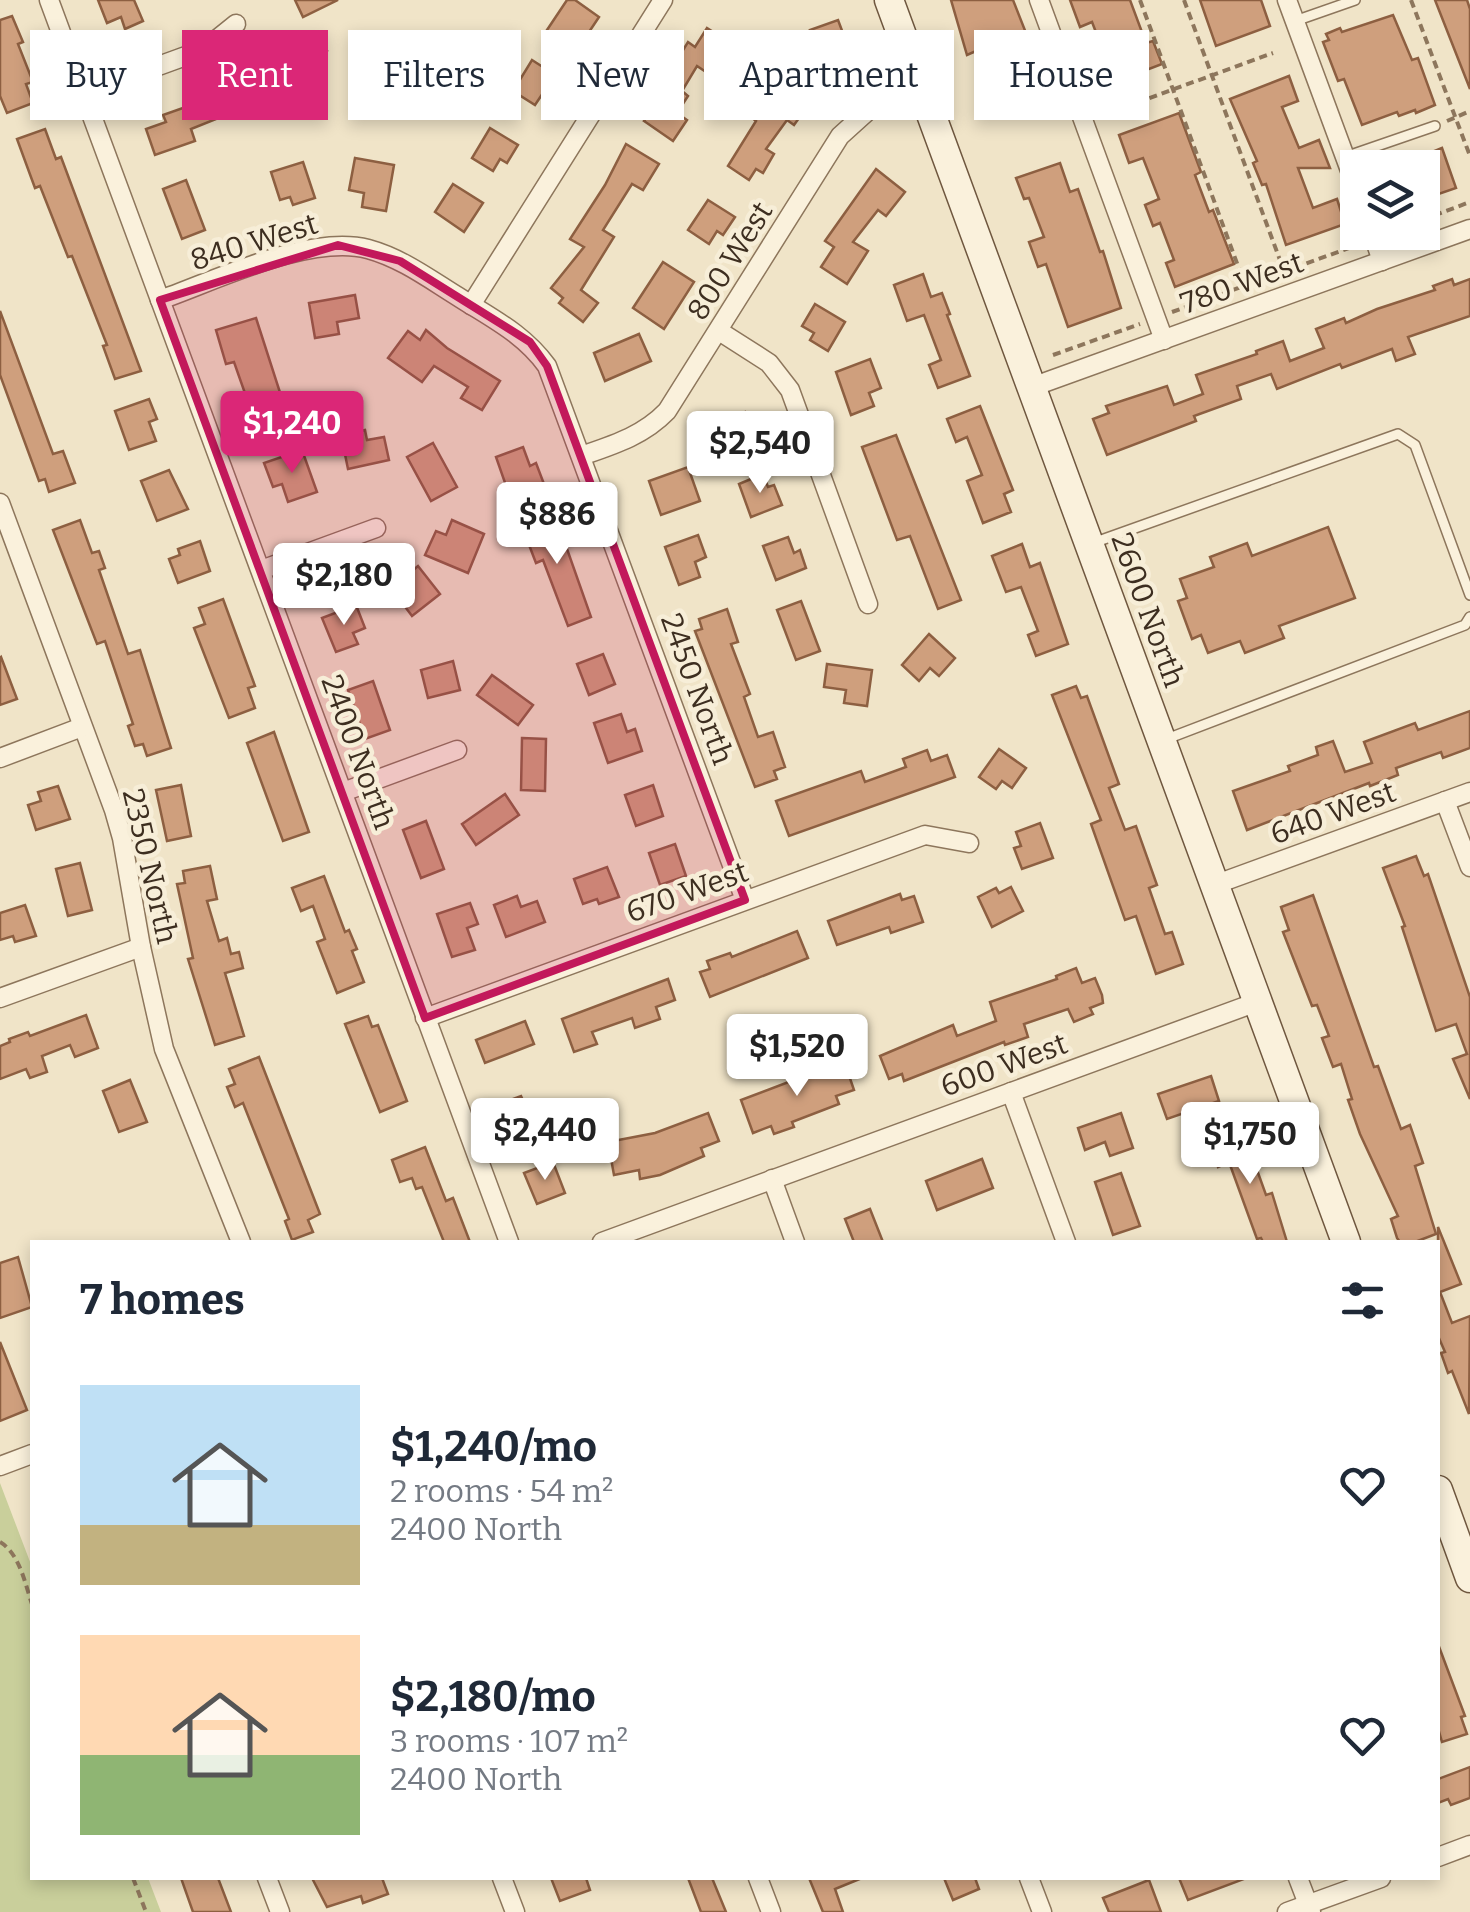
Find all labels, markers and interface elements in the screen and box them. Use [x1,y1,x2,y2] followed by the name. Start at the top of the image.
[30,30,162,120] chip: Buy
[182,30,328,120] chip: Rent
[348,30,521,120] chip: Filters
[541,30,684,120] chip: New
[704,30,954,120] chip: Apartment
[974,30,1149,120] chip: House
[1340,150,1440,250] map controls
[1340,150,1440,250] button: layers
[680,195,780,327] street label: 800 West
[186,206,322,278] street label: 840 West
[1176,244,1308,322] street label: 780 West
[211,391,373,476] pin: $1,240
[242,404,342,442] text: $1,240
[679,411,841,496] pin: $2,540
[709,424,811,462] text: $2,540
[498,482,616,567] pin: $886
[519,495,595,533] text: $886
[1103,528,1193,692] street label: 2600 North
[263,543,425,628] pin: $2,180
[295,556,393,594] text: $2,180
[653,609,741,770] street label: 2450 North
[314,670,403,834] street label: 2400 North
[1265,774,1401,852] street label: 640 West
[115,785,185,947] street label: 2350 North
[621,853,753,931] street label: 670 West
[716,1014,878,1099] pin: $1,520
[936,1025,1072,1105] street label: 600 West
[749,1027,845,1065] text: $1,520
[464,1098,626,1183] pin: $2,440
[1169,1102,1331,1187] pin: $1,750
[493,1111,597,1149] text: $2,440
[1203,1115,1297,1153] text: $1,750
[1335,1273,1390,1328] icon: filters
[80,1275,245,1325] text: 7 homes
[390,1422,597,1472] text: $1,240/mo
[160,1425,280,1545] icon: home
[1335,1458,1390,1513] icon: heart
[390,1472,613,1510] text: 2 rooms · 54 m²
[390,1510,562,1548] text: 2400 North
[390,1672,596,1722] text: $2,180/mo
[160,1675,280,1795] icon: home
[1335,1708,1390,1763] icon: heart
[390,1722,628,1760] text: 3 rooms · 107 m²
[390,1760,562,1798] text: 2400 North

